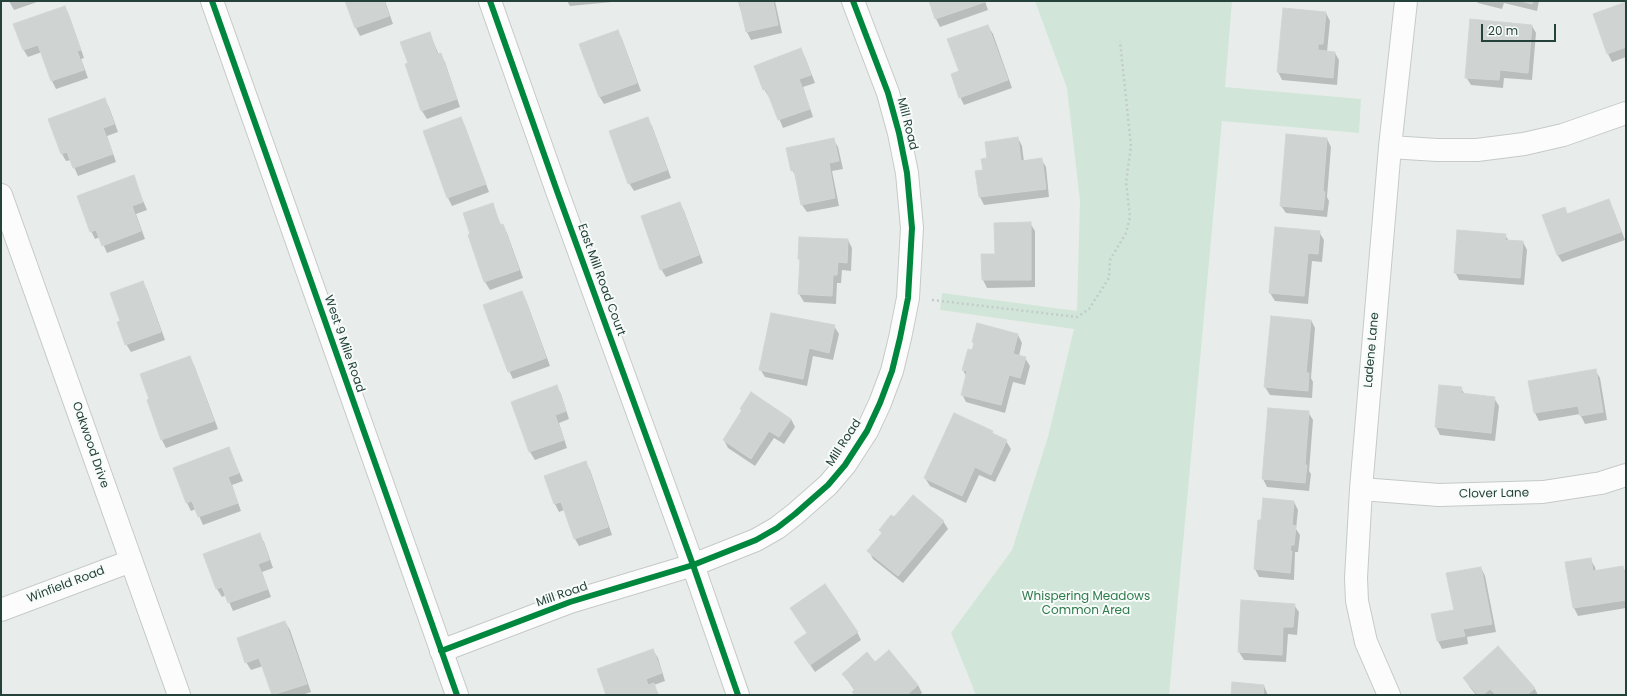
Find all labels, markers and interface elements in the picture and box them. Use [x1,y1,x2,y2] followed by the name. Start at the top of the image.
[1483,16,1558,42] scale bar
[1488,22,1518,39] text: 20 m
[894,96,920,152] street label: Mill Road
[574,222,628,338] street label: East Mill Road Court
[321,294,367,394] street label: West 9 Mile Road
[1362,312,1382,388] street label: Ladene Lane
[68,400,112,490] street label: Oakwood Drive
[823,417,865,469] street label: Mill Road
[1459,486,1529,502] street label: Clover Lane
[25,564,107,606] street label: Winfield Road
[534,579,590,611] street label: Mill Road
[1022,590,1150,618] park label: Whispering Meadows Common Area

